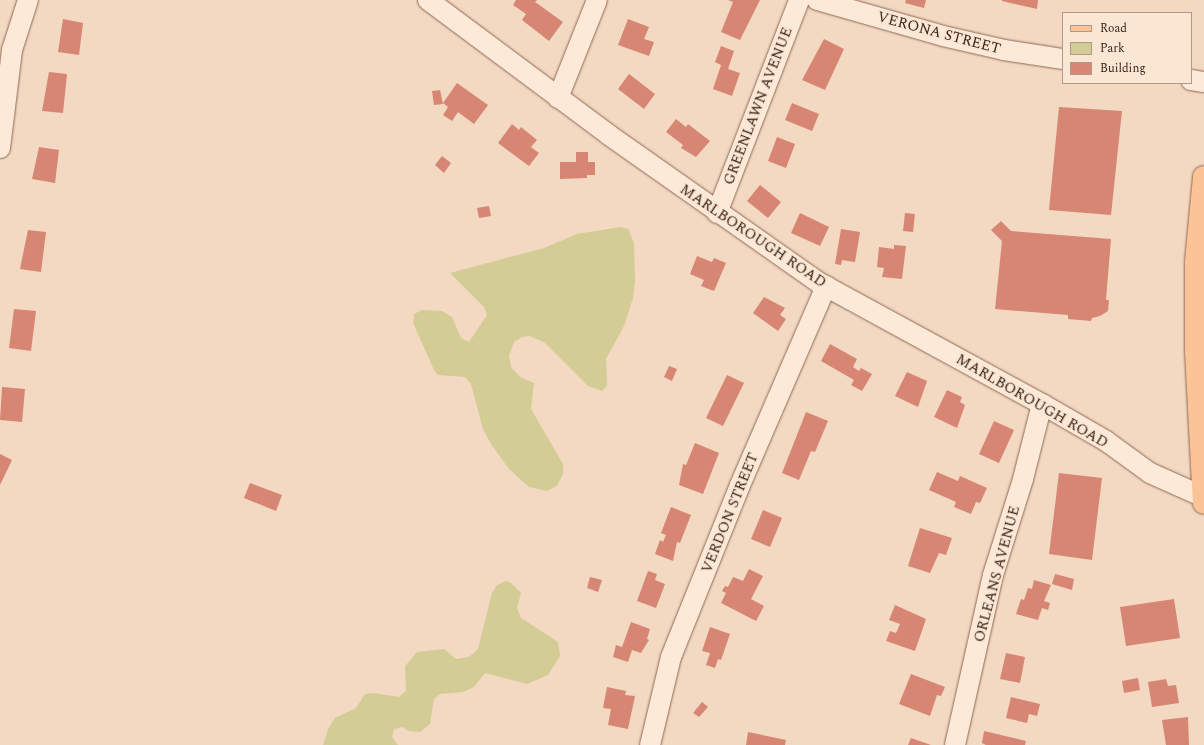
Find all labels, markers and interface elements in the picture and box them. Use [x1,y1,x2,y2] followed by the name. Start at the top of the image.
[875,8,1003,58] street label: VERONA STREET
[1062,12,1192,84] legend
[1100,19,1127,38] text: Road
[720,25,796,187] street label: GREENLAWN AVENUE
[1100,39,1125,58] text: Park
[1100,59,1146,78] text: Building
[676,180,830,292] street label: MARLBOROUGH ROAD
[953,350,1111,452] street label: MARLBOROUGH ROAD
[698,450,762,576] street label: VERDON STREET
[970,504,1024,644] street label: ORLEANS AVENUE

